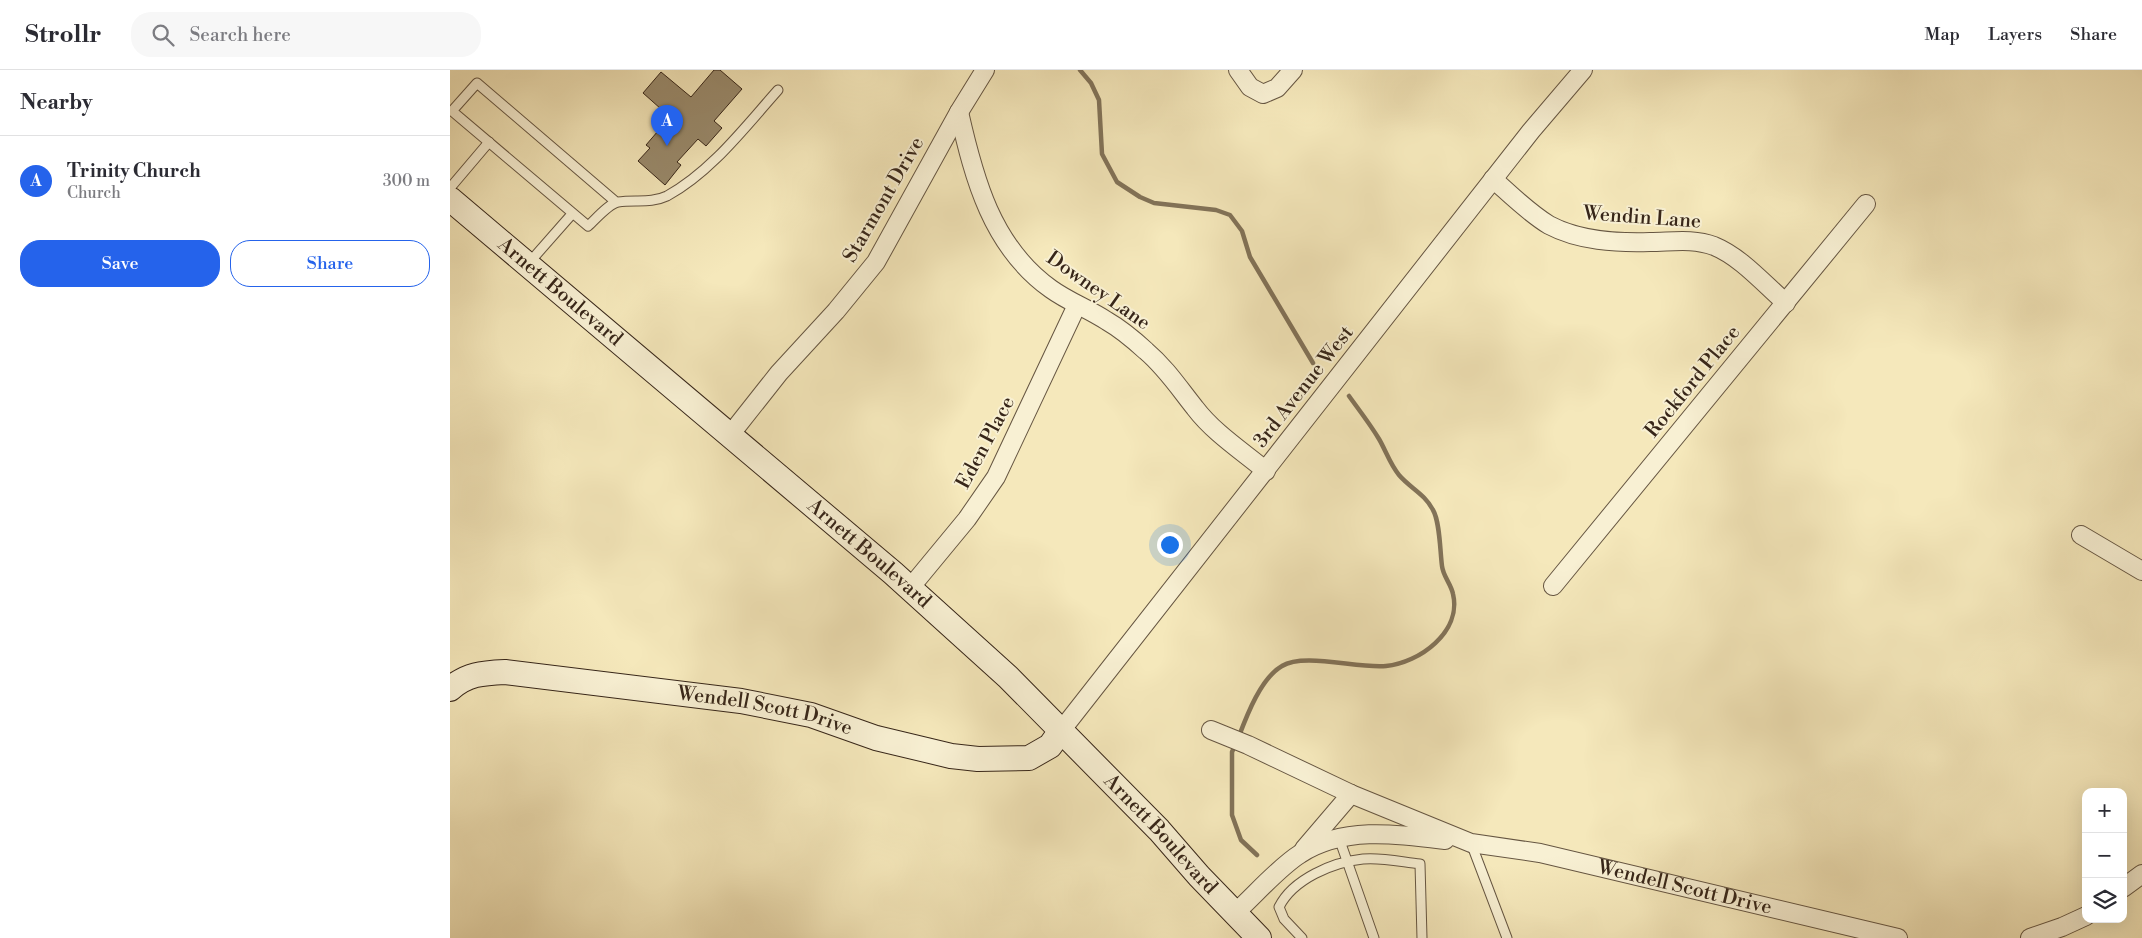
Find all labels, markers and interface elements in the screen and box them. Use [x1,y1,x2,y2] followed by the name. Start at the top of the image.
[131,12,481,57] search box
[25,20,101,50] text: Strollr
[149,21,177,49] icon: search
[189,23,291,47] text: Search here
[1925,23,1960,46] text: Map
[1988,23,2042,46] text: Layers
[2070,23,2117,46] text: Share
[20,90,93,116] text: Nearby
[651,105,683,146] pin: A
[838,133,930,267] street label: Starmont Drive
[67,159,201,183] text: Trinity Church
[30,171,42,191] text: A
[383,171,430,191] text: 300 m
[67,183,121,203] text: Church
[1581,201,1702,235] street label: Wendin Lane
[492,232,628,352] street label: Arnett Boulevard
[20,240,220,287] button: Save
[230,240,430,287] button: Share
[1041,246,1155,336] street label: Downey Lane
[1249,321,1359,453] street label: 3rd Avenue West
[1640,321,1746,443] street label: Rockford Place
[951,392,1021,494] street label: Eden Place
[801,493,937,614] street label: Arnett Boulevard
[1157,532,1183,558] your location
[675,681,856,741] street label: Wendell Scott Drive
[1098,768,1223,900] street label: Arnett Boulevard
[2082,788,2127,923] map controls
[2082,788,2127,833] button: +
[2082,833,2127,878] button: −
[1594,854,1774,920] street label: Wendell Scott Drive
[2082,878,2127,923] button: layers

